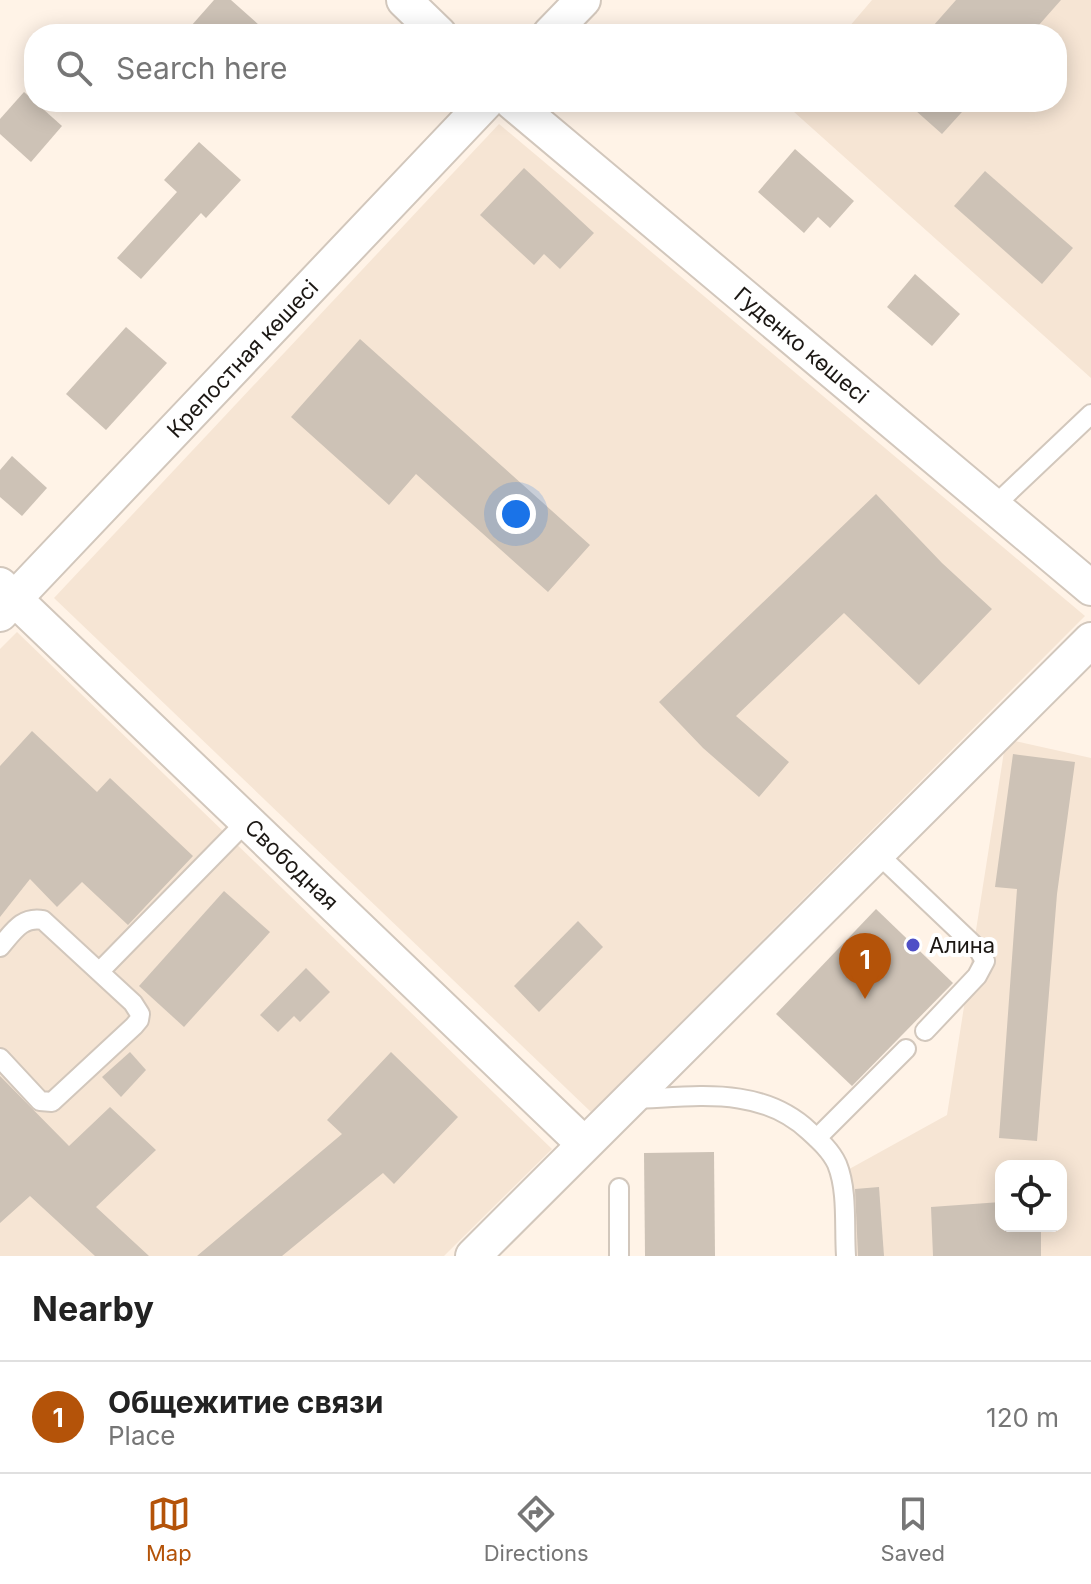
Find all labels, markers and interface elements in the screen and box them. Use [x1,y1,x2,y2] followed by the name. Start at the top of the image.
[24,24,1067,112] search box
[52,46,96,90] icon: search
[116,50,288,86] text: Search here
[161,274,323,443] street label: Крепостная көшесі
[729,281,874,409] street label: Гуденко көшесі
[496,494,536,534] your location
[240,814,344,915] street label: Свободная
[929,932,995,958] place label: Алина
[839,933,891,999] pin: 1
[904,936,922,954] marker: Алина
[995,1160,1067,1232] map controls
[995,1160,1067,1232] button: locate
[32,1288,154,1329] text: Nearby
[108,1384,383,1420] text: Общежитие связи
[52,1402,64,1433] text: 1
[986,1402,1059,1433] text: 120 m
[108,1420,176,1451] text: Place
[146,1492,192,1566] tab: Map
[484,1492,589,1566] tab: Directions
[881,1492,945,1566] tab: Saved

